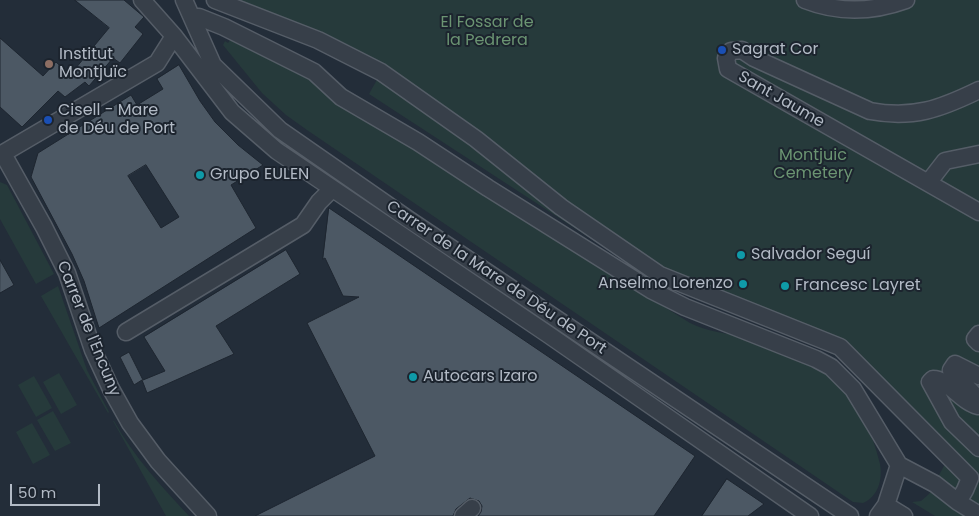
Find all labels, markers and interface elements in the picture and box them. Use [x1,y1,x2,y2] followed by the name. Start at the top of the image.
[440,13,534,51] park label: El Fossar de la Pedrera
[732,40,818,60] place label: Sagrat Cor
[716,44,728,56] marker: Sagrat Cor
[59,45,127,83] place label: Institut Montjuïc
[43,58,55,70] marker: Institut Montjuïc
[734,68,828,132] street label: Sant Jaume
[58,101,175,139] place label: Cisell - Mare de Déu de Port
[42,114,54,126] marker: Cisell - Mare de Déu de Port
[773,146,853,184] park label: Montjuic Cemetery
[210,165,309,185] place label: Grupo EULEN
[194,169,206,181] marker: Grupo EULEN
[382,197,610,359] street label: Carrer de la Mare de Déu de Port
[751,245,871,265] place label: Salvador Seguí
[735,249,747,261] marker: Salvador Seguí
[52,258,124,400] street label: Carrer de l'Encuny
[598,274,733,294] place label: Anselmo Lorenzo
[795,276,921,296] place label: Francesc Layret
[737,278,749,290] marker: Anselmo Lorenzo
[779,280,791,292] marker: Francesc Layret
[423,367,537,387] place label: Autocars Izaro
[407,371,419,383] marker: Autocars Izaro
[12,474,102,506] scale bar
[18,482,56,503] text: 50 m

